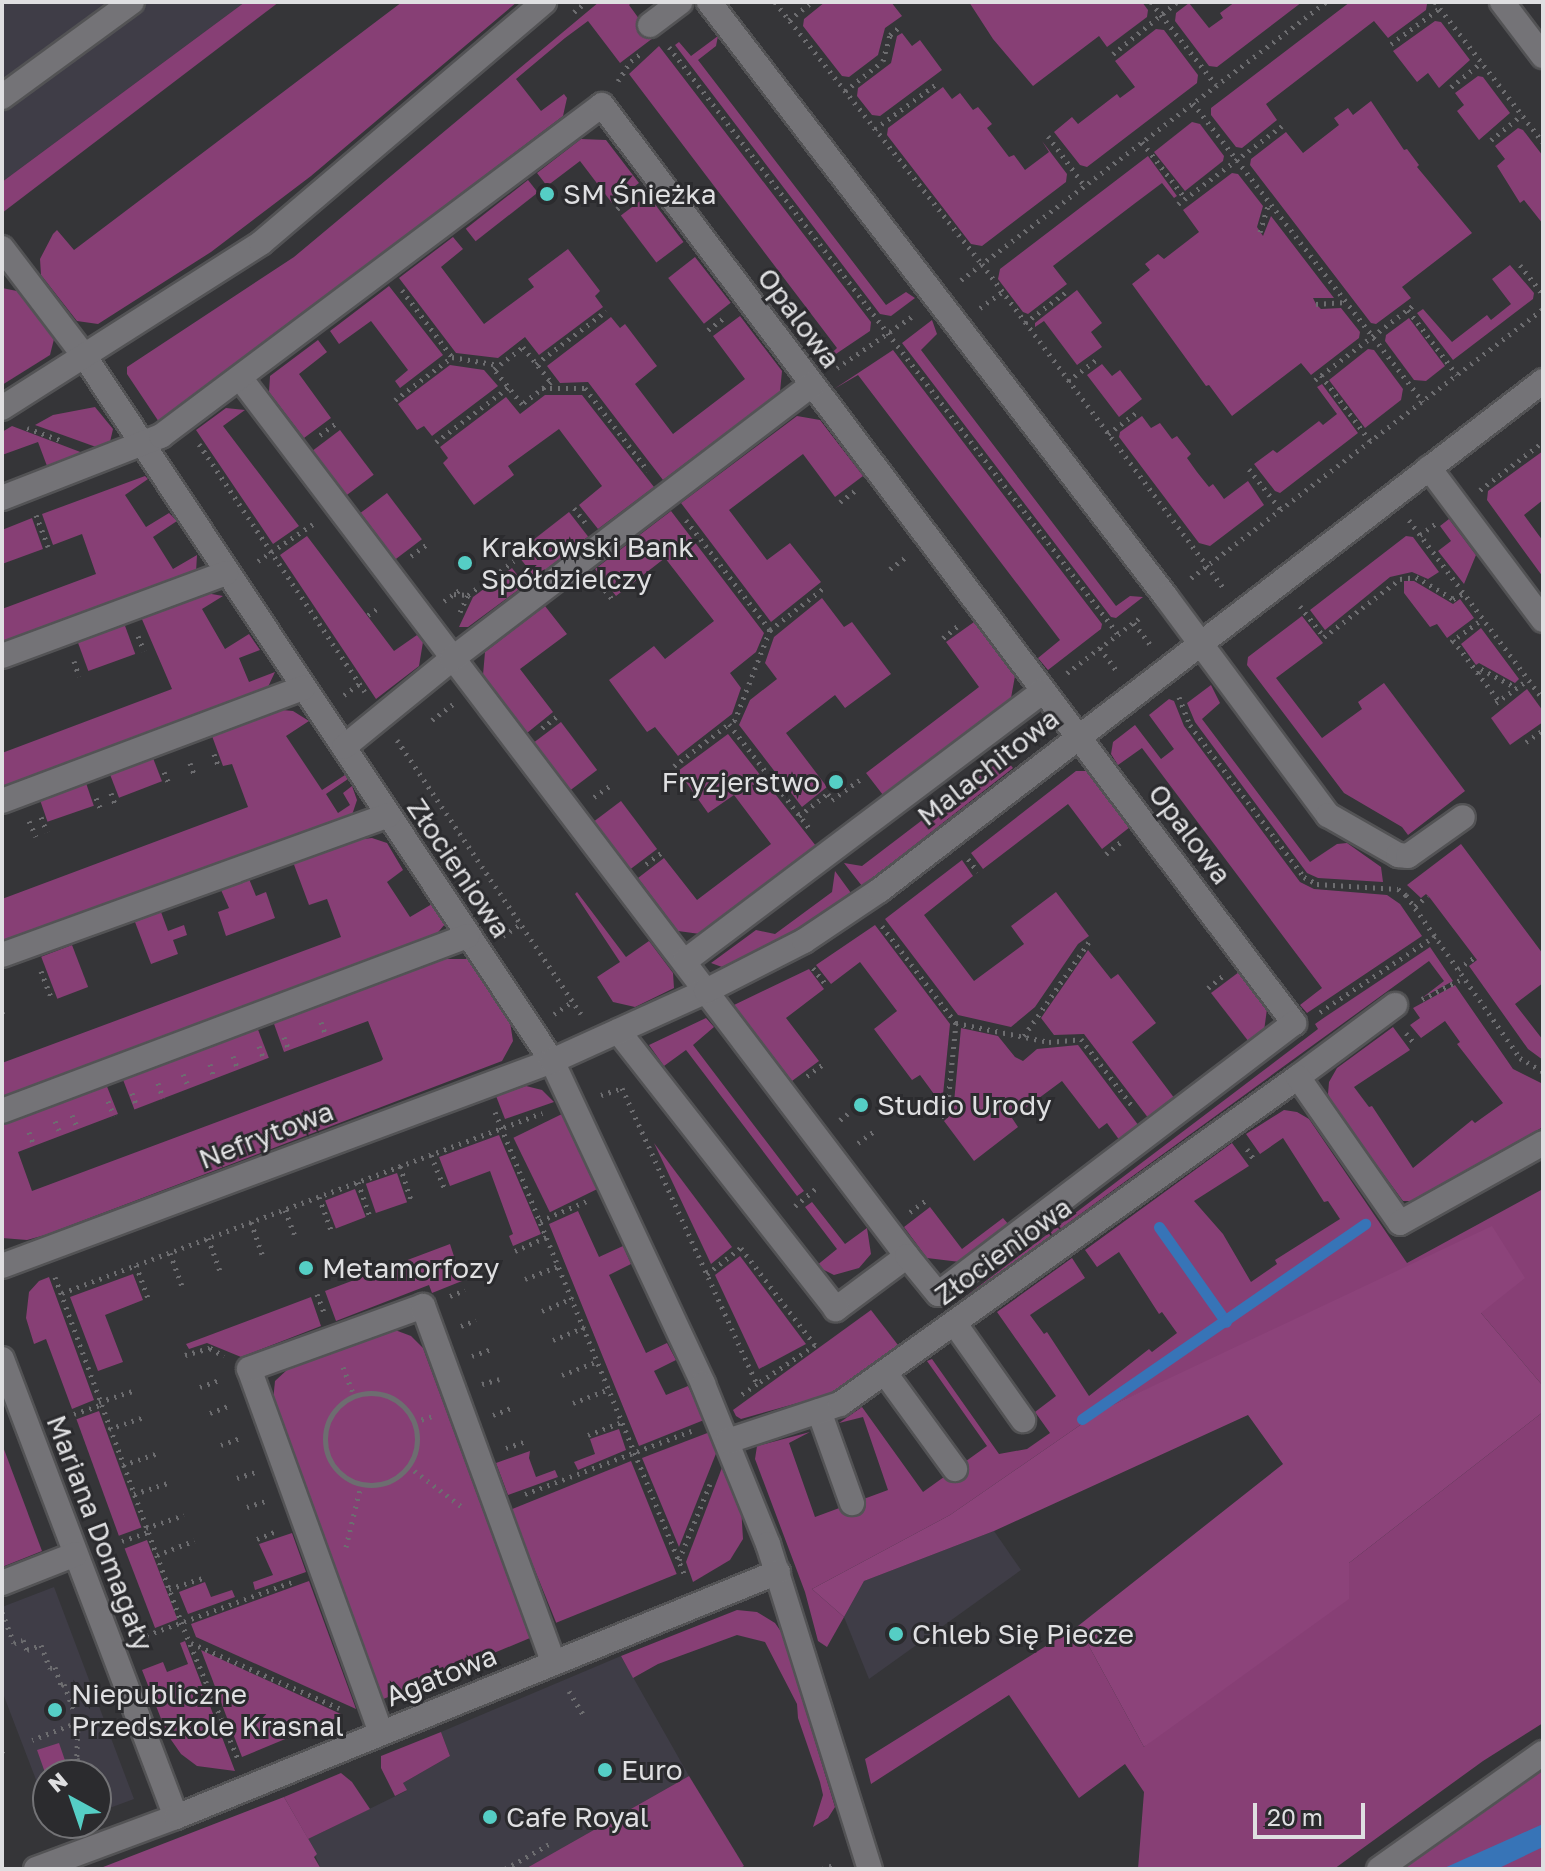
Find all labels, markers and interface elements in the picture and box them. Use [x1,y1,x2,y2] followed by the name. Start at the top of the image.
[563,177,717,211] place label: SM Śnieżka
[538,185,556,203] marker: SM Śnieżka
[750,261,848,375] street label: Opalowa
[481,530,694,596] place label: Krakowski Bank Spółdzielczy
[456,554,474,572] marker: Krakowski Bank Spółdzielczy
[911,701,1065,833] street label: Malachitowa
[661,765,820,799] place label: Fryzjerstwo
[827,773,845,791] marker: Fryzjerstwo
[1141,777,1239,891] street label: Opalowa
[400,792,518,944] street label: Złocieniowa
[877,1088,1052,1122] place label: Studio Urody
[194,1094,338,1176] street label: Nefrytowa
[852,1096,870,1114] marker: Studio Urody
[928,1190,1078,1312] street label: Złocieniowa
[322,1251,499,1285] place label: Metamorfozy
[297,1259,315,1277] marker: Metamorfozy
[40,1410,160,1656] street label: Mariana Domagały
[912,1617,1134,1651] place label: Chleb Się Piecze
[887,1625,905,1643] marker: Chleb Się Piecze
[381,1639,501,1713] street label: Agatowa
[71,1677,344,1743] place label: Niepubliczne Przedszkole Krasnal
[46,1701,64,1719] marker: Niepubliczne Przedszkole Krasnal
[621,1753,682,1787] place label: Euro
[32,1759,112,1839] north arrow
[596,1761,614,1779] marker: Euro
[42,1766,73,1797] text: N
[1257,1787,1369,1837] scale bar
[506,1800,649,1834] place label: Cafe Royal
[1267,1802,1323,1831] text: 20 m
[481,1808,499,1826] marker: Cafe Royal

